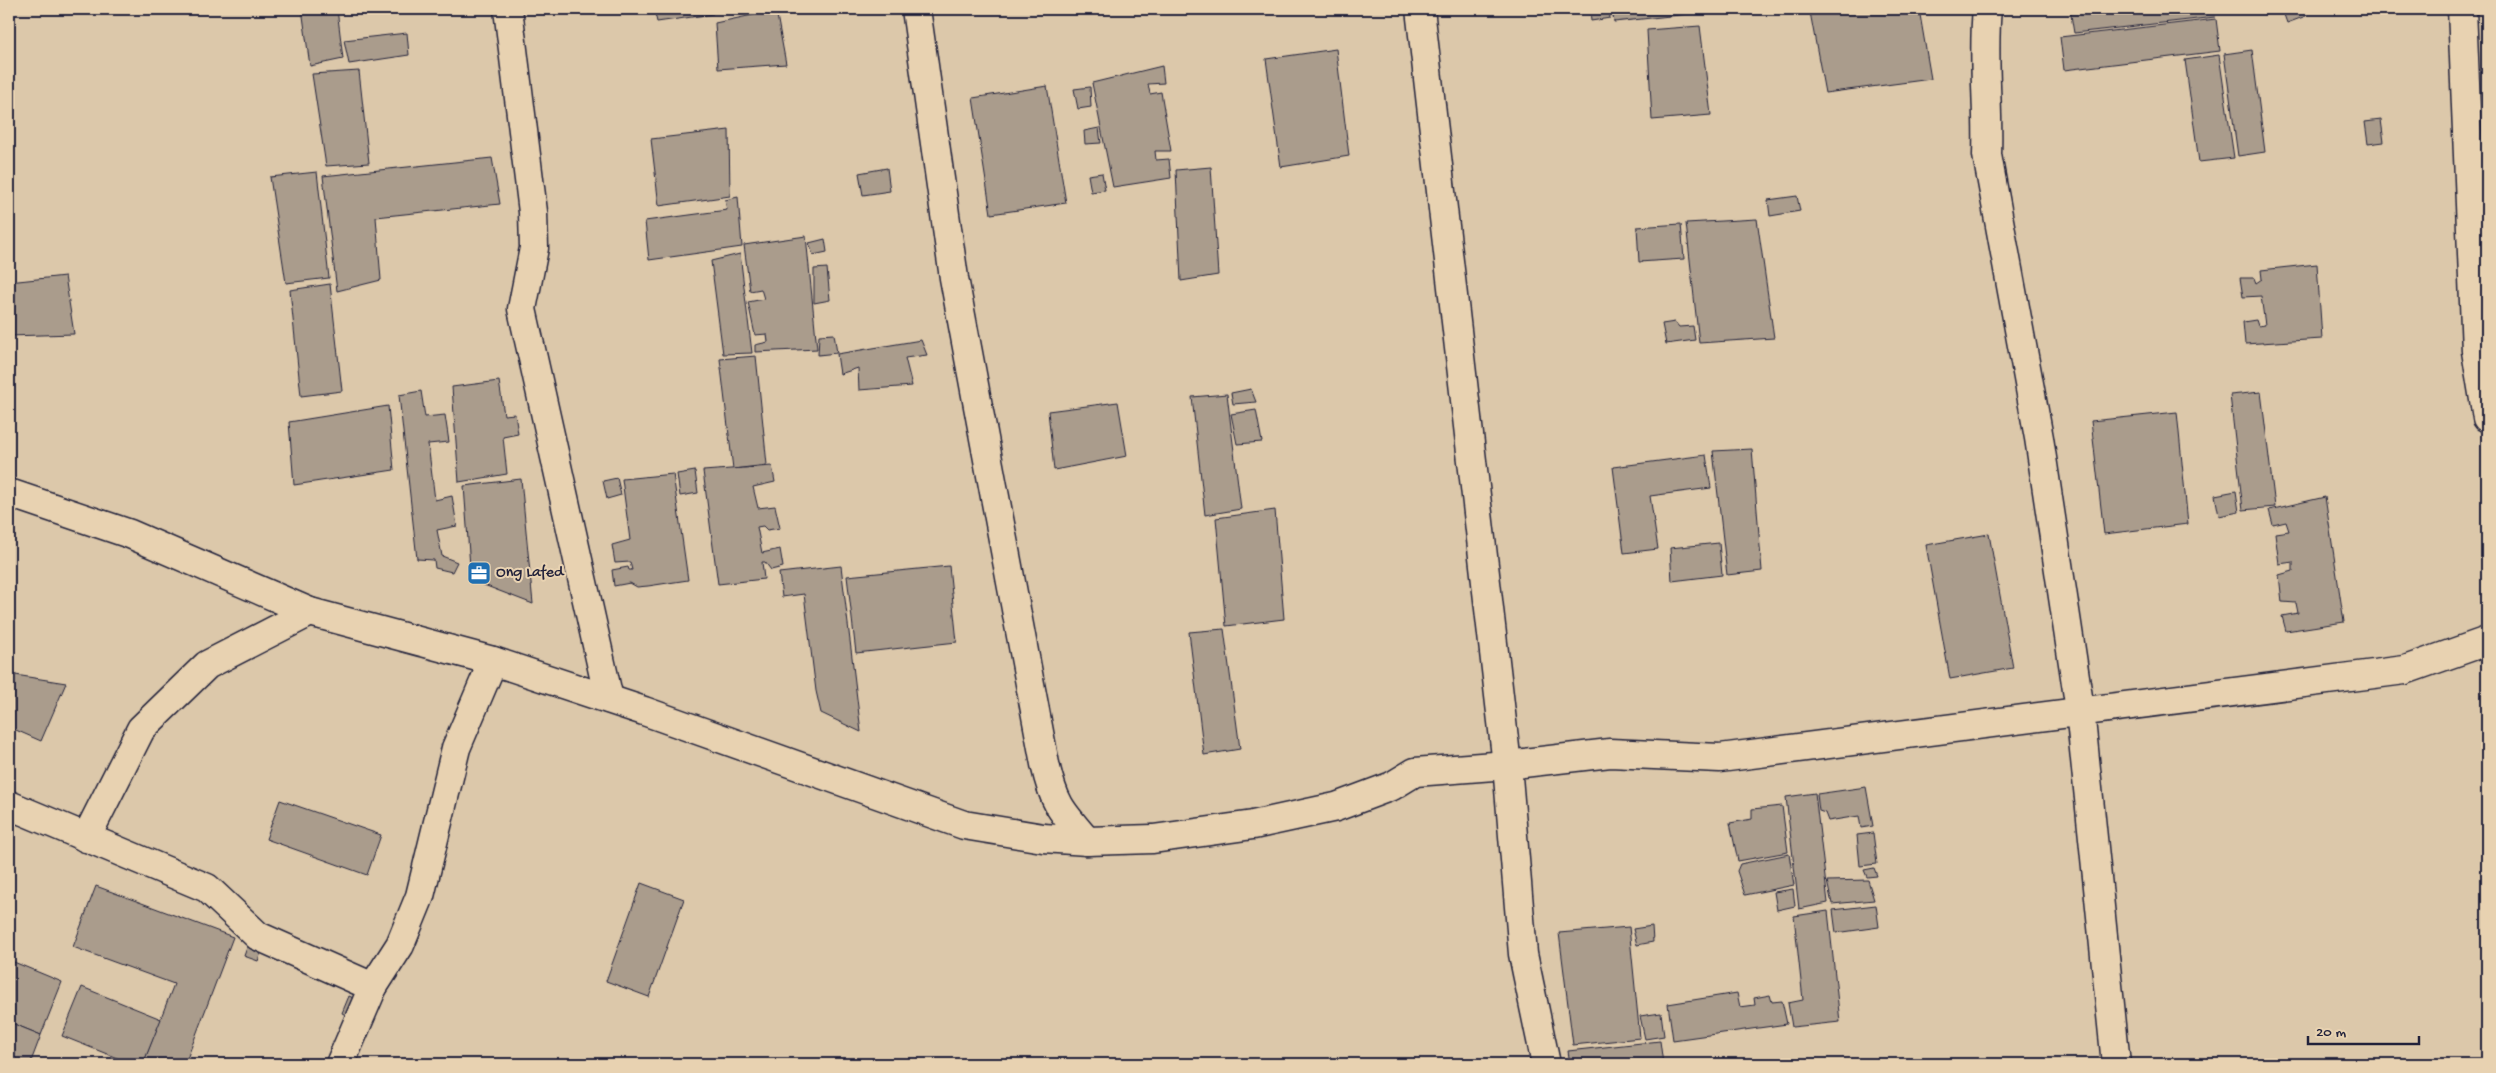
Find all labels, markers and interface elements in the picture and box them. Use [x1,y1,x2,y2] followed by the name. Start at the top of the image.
[466,560,492,586] office icon: Ong Lafed
[496,564,565,583] place label: Ong Lafed
[2308,1013,2420,1045] scale bar
[2316,1024,2346,1042] text: 20 m

